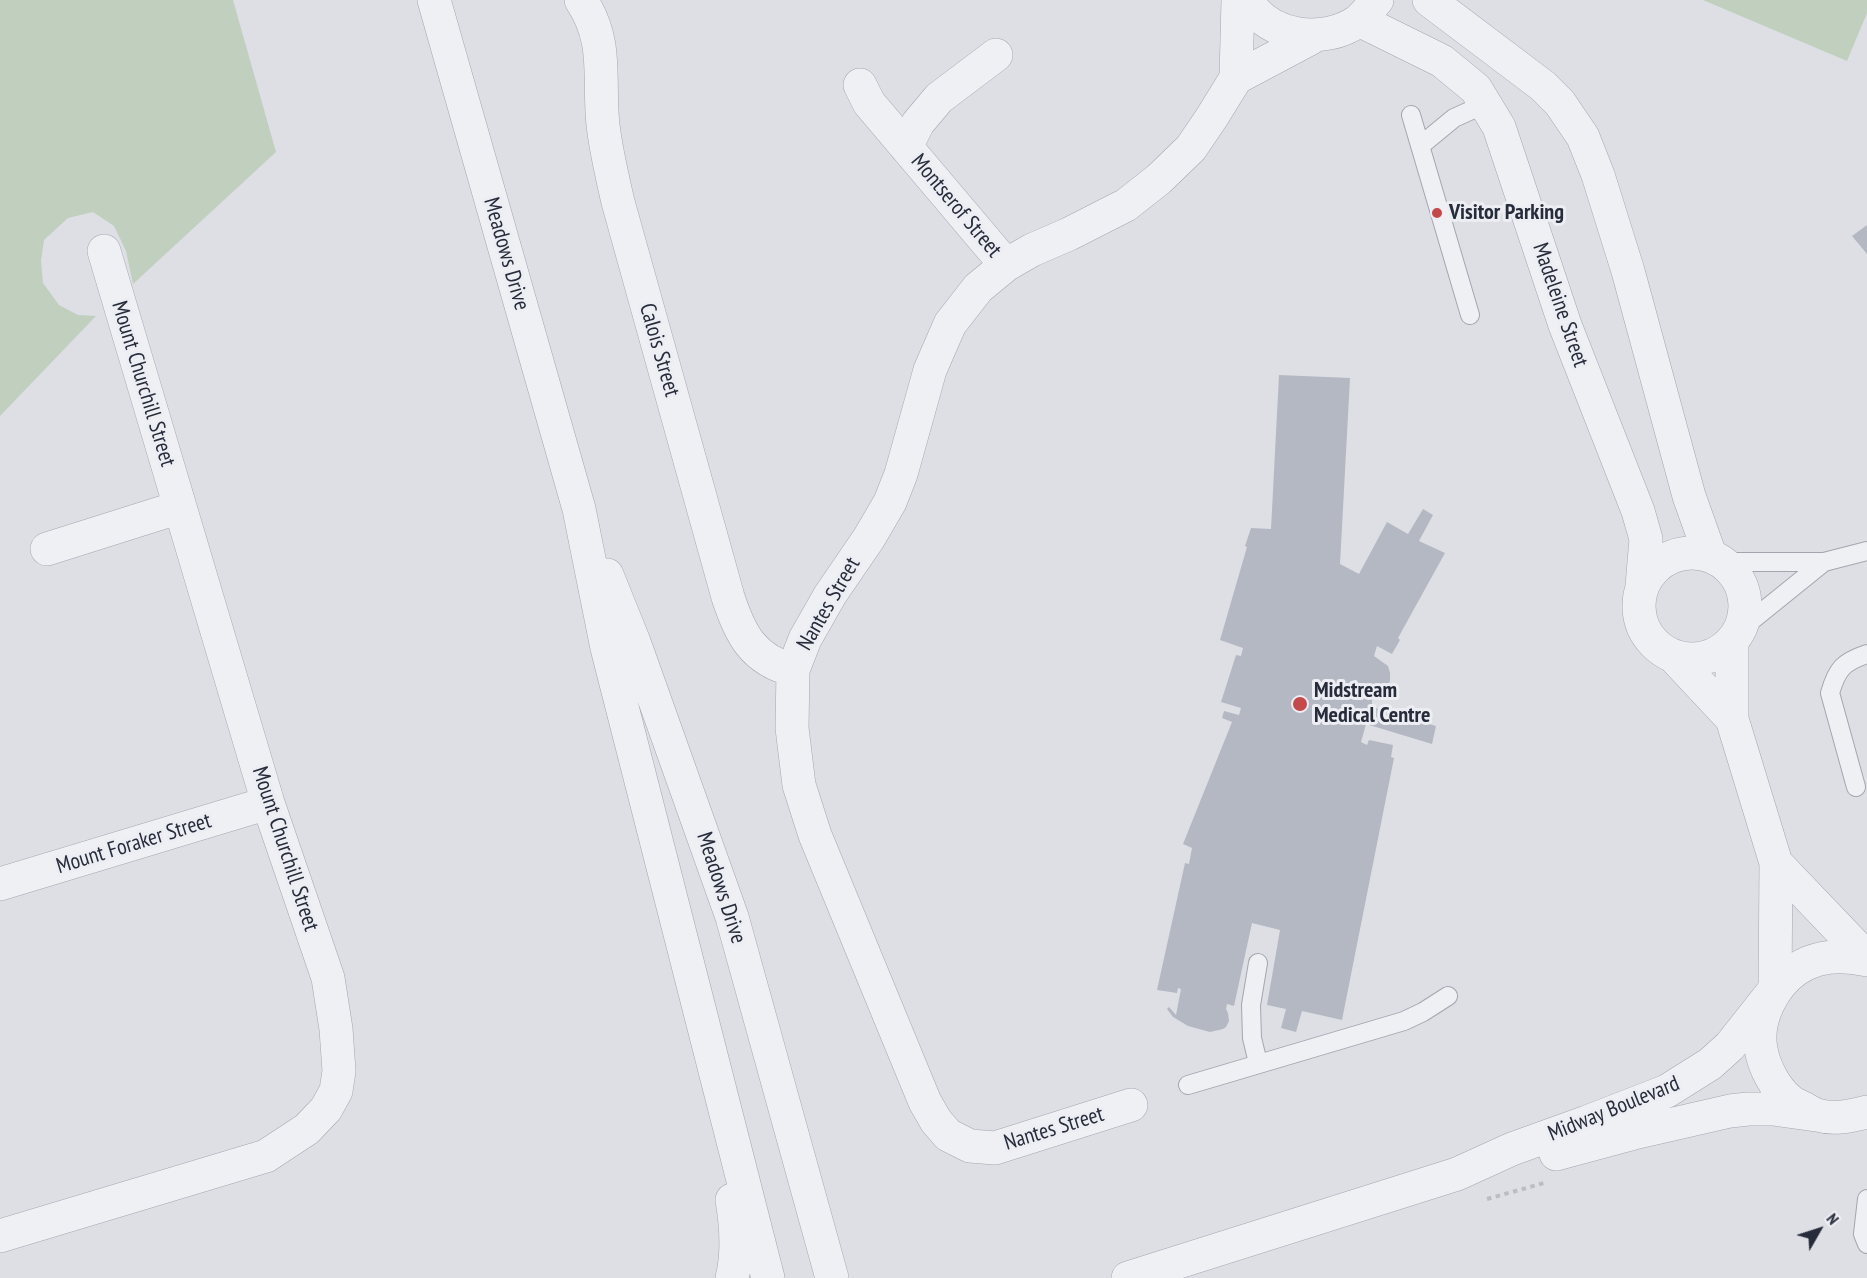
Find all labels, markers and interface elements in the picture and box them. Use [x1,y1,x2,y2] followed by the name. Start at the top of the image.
[905,149,1007,263] street label: Montserof Street
[477,195,535,313] street label: Meadows Drive
[1449,200,1564,226] place label: Visitor Parking
[1430,206,1444,220] marker: Visitor Parking
[1526,240,1594,370] street label: Madeleine Street
[105,298,181,470] street label: Mount Churchill Street
[633,300,685,400] street label: Calois Street
[792,553,866,655] street label: Nantes Street
[1314,678,1430,730] place label: Midstream Medical Centre
[1291,695,1309,713] marker: Midstream Medical Centre
[246,763,324,935] street label: Mount Churchill Street
[53,808,215,880] street label: Mount Foraker Street
[691,829,751,947] street label: Meadows Drive
[1545,1071,1683,1147] street label: Midway Boulevard
[1001,1101,1107,1157] street label: Nantes Street
[1789,1200,1849,1260] north arrow
[1822,1209,1843,1228] text: N

